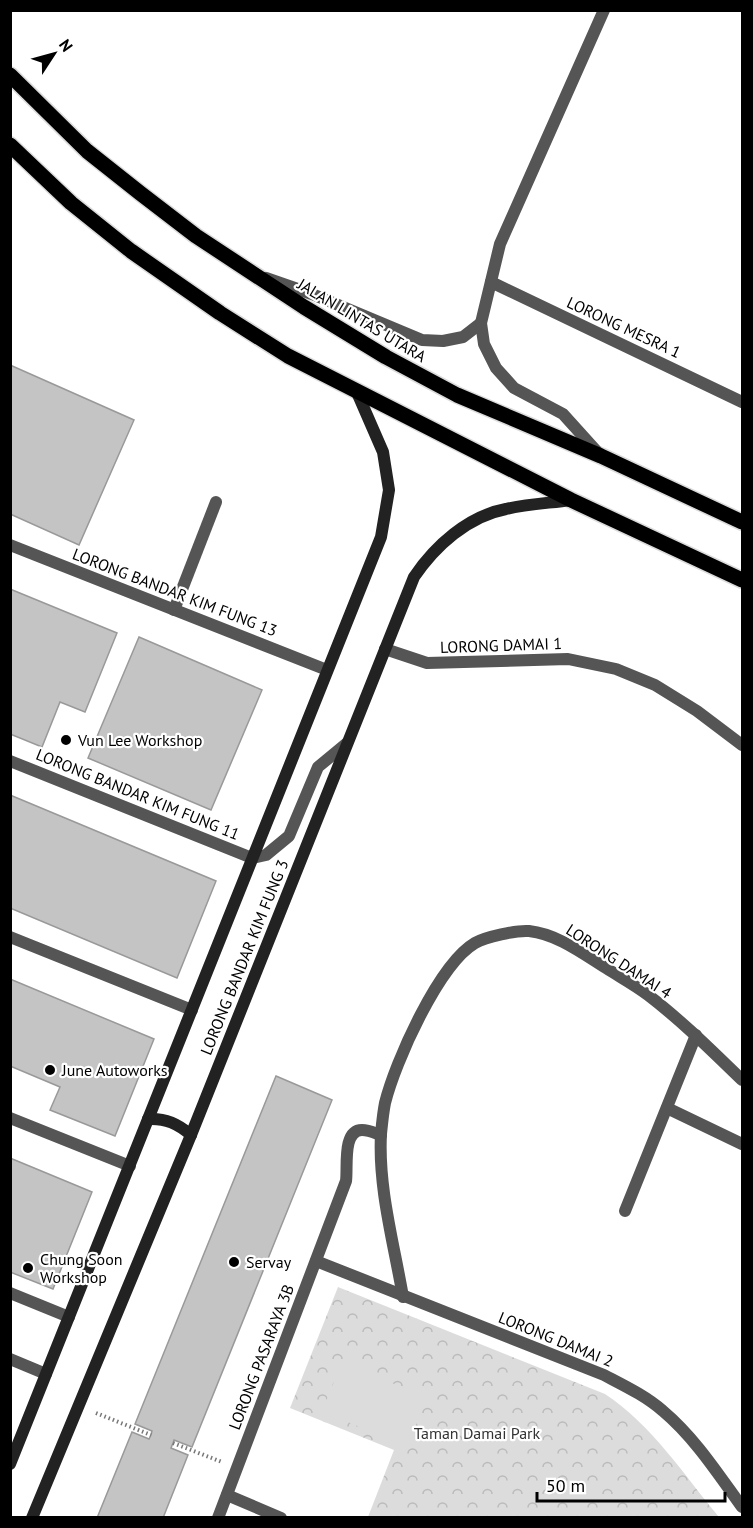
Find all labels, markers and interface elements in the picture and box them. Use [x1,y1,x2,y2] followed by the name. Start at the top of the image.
[24,24,84,84] north arrow
[55,35,77,55] text: N
[293,273,430,367] street label: JALAN LINTAS UTARA
[564,292,684,362] street label: LORONG MESRA 1
[70,544,280,640] street label: LORONG BANDAR KIM FUNG 13
[440,633,562,657] street label: LORONG DAMAI 1
[77,730,202,750] place label: Vun Lee Workshop
[59,733,73,747] marker: Vun Lee Workshop
[33,744,243,844] street label: LORONG BANDAR KIM FUNG 11
[196,856,292,1058] street label: LORONG BANDAR KIM FUNG 3
[562,919,676,1003] street label: LORONG DAMAI 4
[61,1060,168,1080] place label: June Autoworks
[43,1063,57,1077] marker: June Autoworks
[40,1249,123,1287] place label: Chung Soon Workshop
[246,1252,292,1272] place label: Servay
[227,1255,241,1269] marker: Servay
[21,1261,35,1275] marker: Chung Soon Workshop
[224,1281,298,1433] street label: LORONG PASARAYA 3B
[496,1307,616,1371] street label: LORONG DAMAI 2
[414,1423,541,1443] park label: Taman Damai Park
[537,1465,724,1503] scale bar
[546,1474,585,1497] text: 50 m

